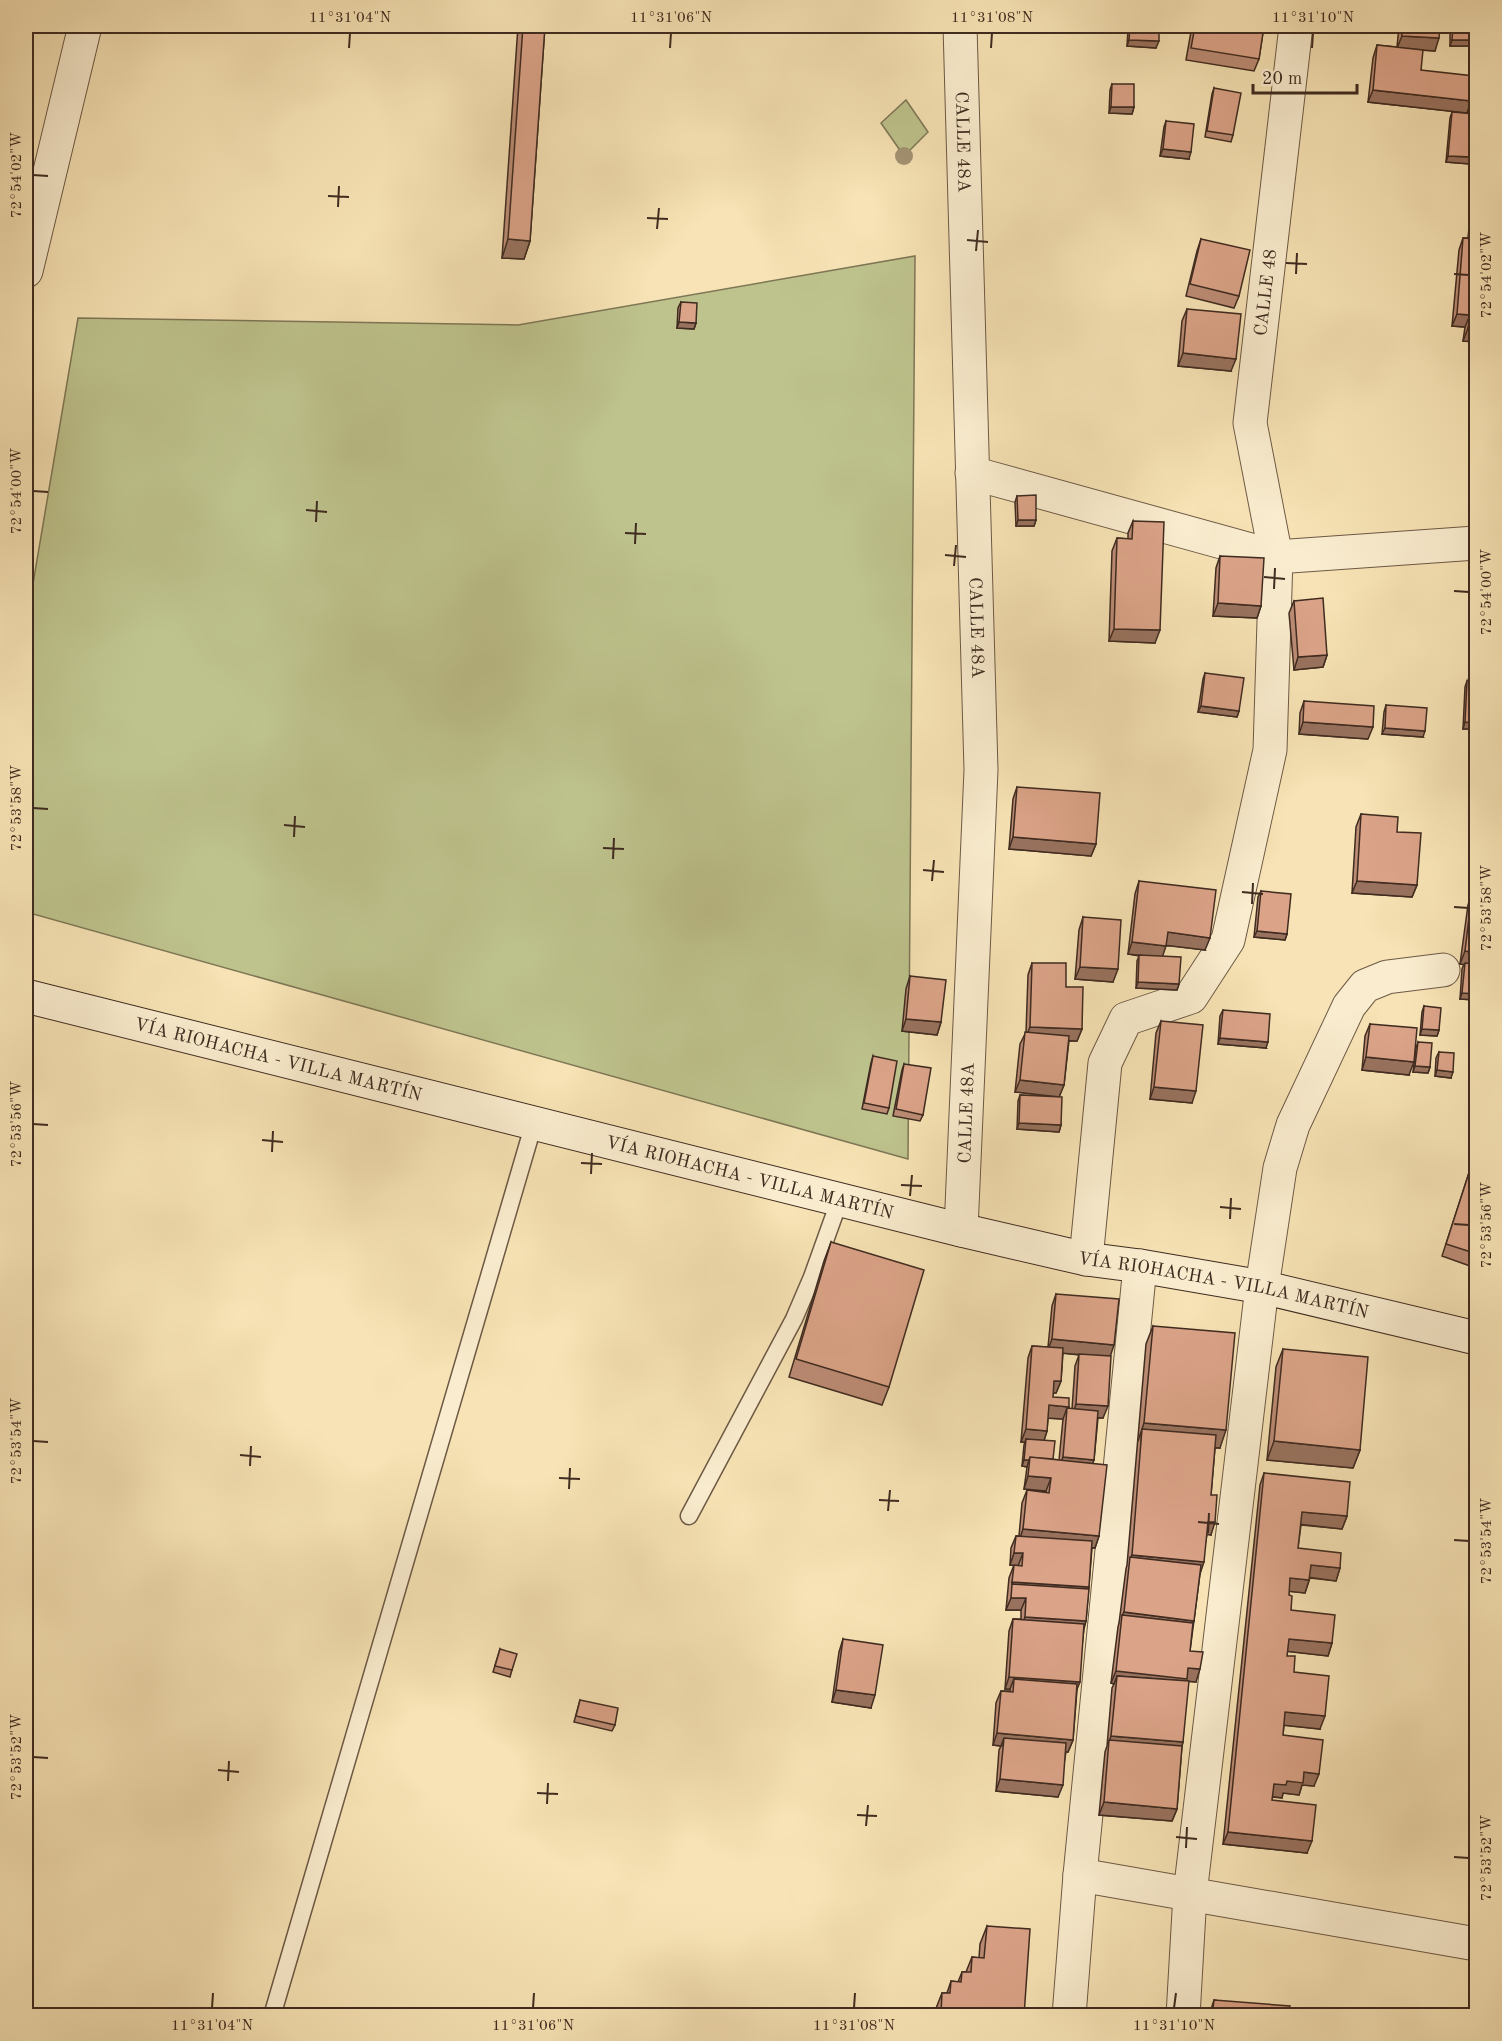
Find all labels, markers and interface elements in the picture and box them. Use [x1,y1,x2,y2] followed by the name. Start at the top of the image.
[309,11,391,26] text: 11°31'04"N
[630,11,712,26] text: 11°31'06"N
[951,11,1033,26] text: 11°31'08"N
[1272,11,1354,26] text: 11°31'10"N
[1253,57,1356,95] scale bar
[1262,70,1302,88] text: 20 m
[952,91,973,193] street label: CALLE 48A
[10,132,25,218] text: 72°54'02"W
[1480,232,1495,318] text: 72°54'02"W
[1252,248,1280,337] street label: CALLE 48
[10,448,25,534] text: 72°54'00"W
[1480,549,1495,635] text: 72°54'00"W
[966,577,986,679] street label: CALLE 48A
[10,765,25,851] text: 72°53'58"W
[1480,865,1495,951] text: 72°53'58"W
[132,1015,424,1105] street label: VÍA RIOHACHA - VILLA MARTÍN
[956,1062,978,1164] street label: CALLE 48A
[10,1081,25,1167] text: 72°53'56"W
[604,1133,895,1223] street label: VÍA RIOHACHA - VILLA MARTÍN
[1480,1182,1495,1268] text: 72°53'56"W
[1076,1248,1370,1322] street label: VÍA RIOHACHA - VILLA MARTÍN
[10,1398,25,1484] text: 72°53'54"W
[1480,1498,1495,1584] text: 72°53'54"W
[10,1714,25,1800] text: 72°53'52"W
[1480,1815,1495,1901] text: 72°53'52"W
[171,2019,253,2034] text: 11°31'04"N
[492,2019,574,2034] text: 11°31'06"N
[813,2019,895,2034] text: 11°31'08"N
[1133,2019,1215,2034] text: 11°31'10"N

